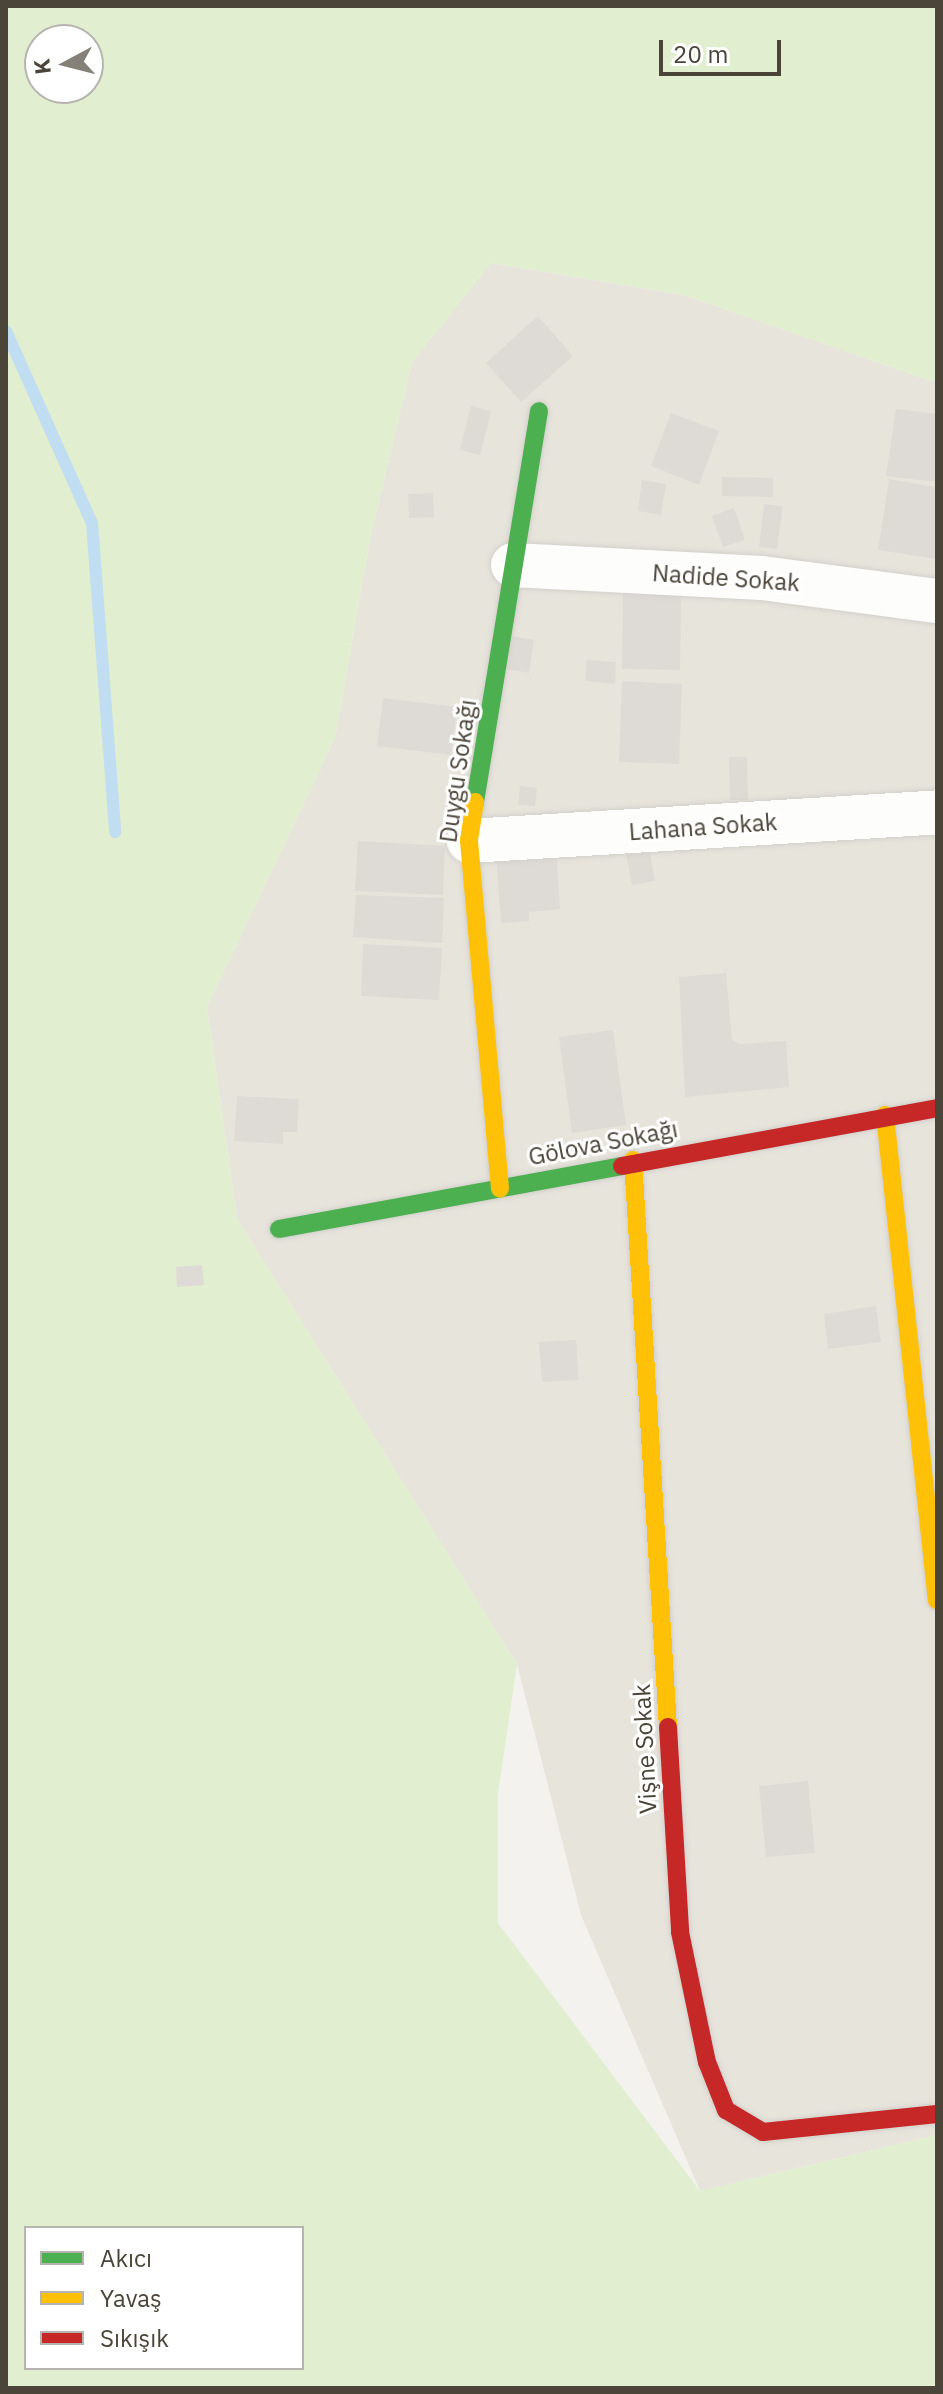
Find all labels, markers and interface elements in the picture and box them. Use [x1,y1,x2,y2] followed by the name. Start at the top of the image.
[24,24,104,104] north arrow
[663,24,785,74] scale bar
[673,38,728,70] text: 20 m
[26,57,57,76] text: K
[651,558,801,598] street label: Nadide Sokak
[434,698,482,844] street label: Duygu Sokağı
[628,807,778,847] street label: Lahana Sokak
[526,1114,680,1172] street label: Gölova Sokağı
[627,1683,663,1815] street label: Vişne Sokak
[24,2226,304,2370] legend
[100,2242,152,2274] text: Akıcı
[100,2282,162,2314] text: Yavaş
[100,2322,169,2354] text: Sıkışık

